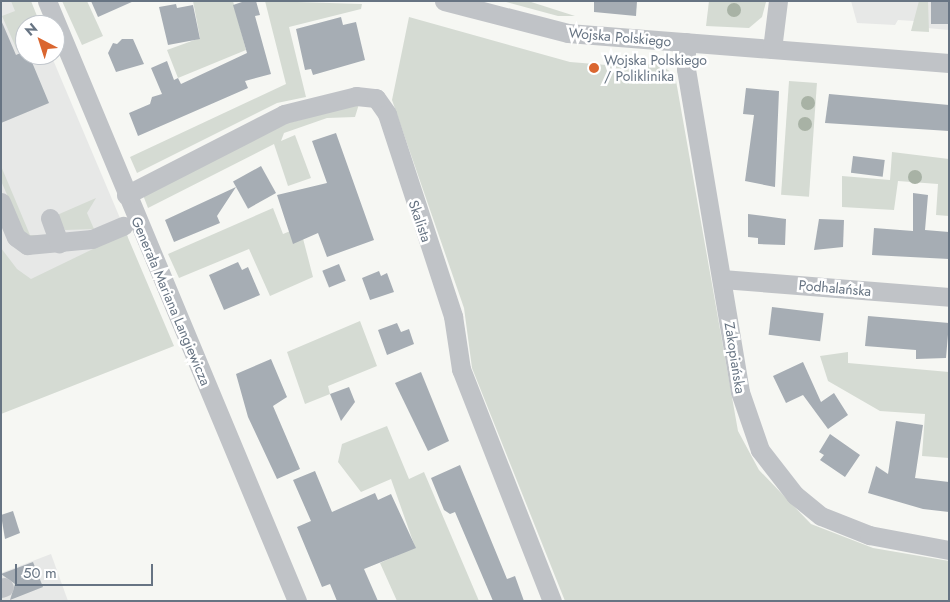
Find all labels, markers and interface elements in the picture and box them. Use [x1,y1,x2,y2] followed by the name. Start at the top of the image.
[15,15,65,65] north arrow
[20,18,42,41] text: N
[568,24,672,50] street label: Wojska Polskiego
[604,52,707,84] place label: Wojska Polskiego / Poliklinika
[588,62,600,74] marker: Wojska Polskiego / Poliklinika
[405,198,435,244] street label: Skalista
[128,214,214,388] street label: Generała Mariana Langiewicza
[798,276,872,300] street label: Podhalańska
[721,321,749,395] street label: Zakopiańska
[18,554,155,586] scale bar
[23,562,57,584] text: 50 m

